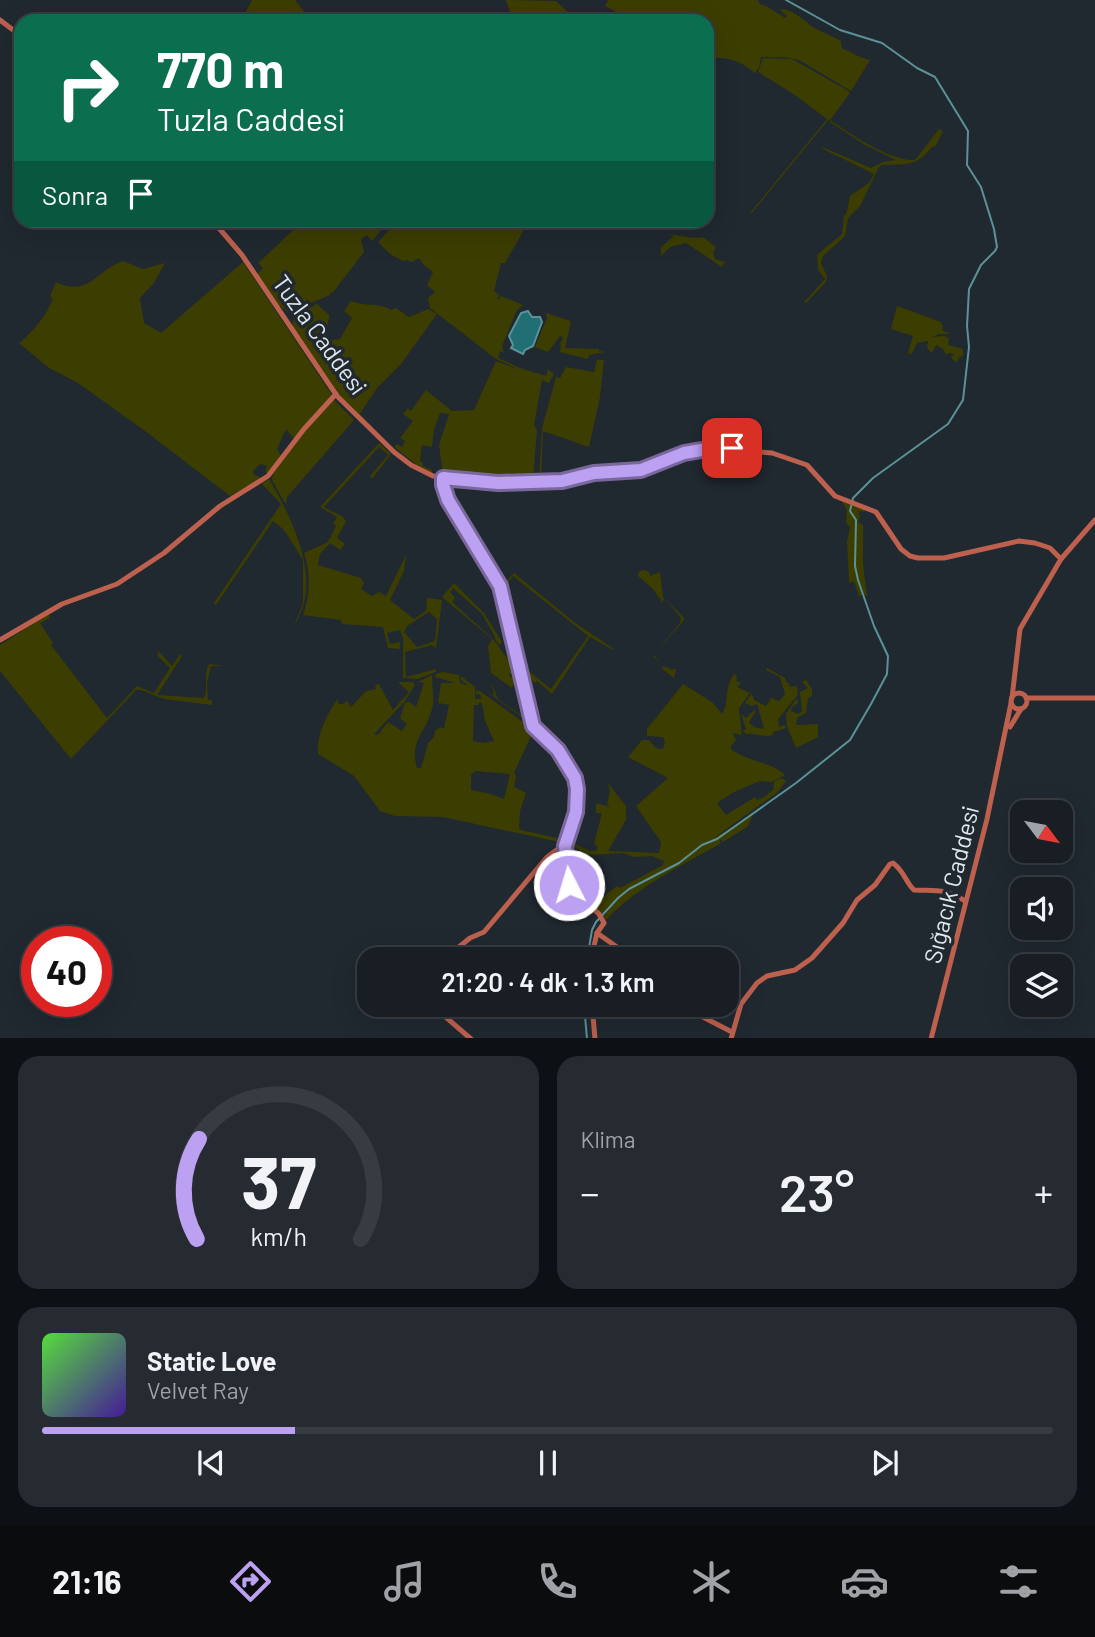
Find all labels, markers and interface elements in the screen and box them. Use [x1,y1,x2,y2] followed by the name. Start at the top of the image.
[157,39,284,98] text: 770 m
[42,42,133,133] icon: right
[157,99,345,137] text: Tuzla Caddesi
[122,175,160,213] icon: arrive
[42,179,108,210] text: Sonra
[267,269,373,400] street label: Tuzla Caddesi
[702,418,762,478] pin
[713,429,751,467] icon: arrive
[1010,800,1073,863] north arrow
[1010,800,1073,1017] map controls
[917,803,984,966] street label: Sığacık Caddesi
[532,848,606,922] position arrow
[1010,877,1073,940] button: sound
[21,926,112,1017] speed limit sign: 40
[1010,954,1073,1017] button: layers
[441,966,655,997] text: 21:20 · 4 dk · 1.3 km
[581,1125,636,1153] text: Klima
[241,1136,316,1224] text: 37
[779,1160,854,1222] text: 23°
[581,1169,600,1215] text: −
[1034,1169,1053,1215] text: +
[250,1220,307,1250] text: km/h
[147,1345,276,1376] text: Static Love
[147,1376,249,1404] text: Velvet Ray
[192,1444,230,1482] icon: previous
[529,1444,567,1482] icon: pause
[866,1444,904,1482] icon: next
[226,1557,275,1606] icon: directions
[380,1557,429,1606] icon: music
[533,1557,582,1606] icon: phone
[687,1557,736,1606] icon: climate
[840,1557,889,1606] icon: car
[994,1557,1043,1606] icon: filters
[52,1562,121,1600] text: 21:16

